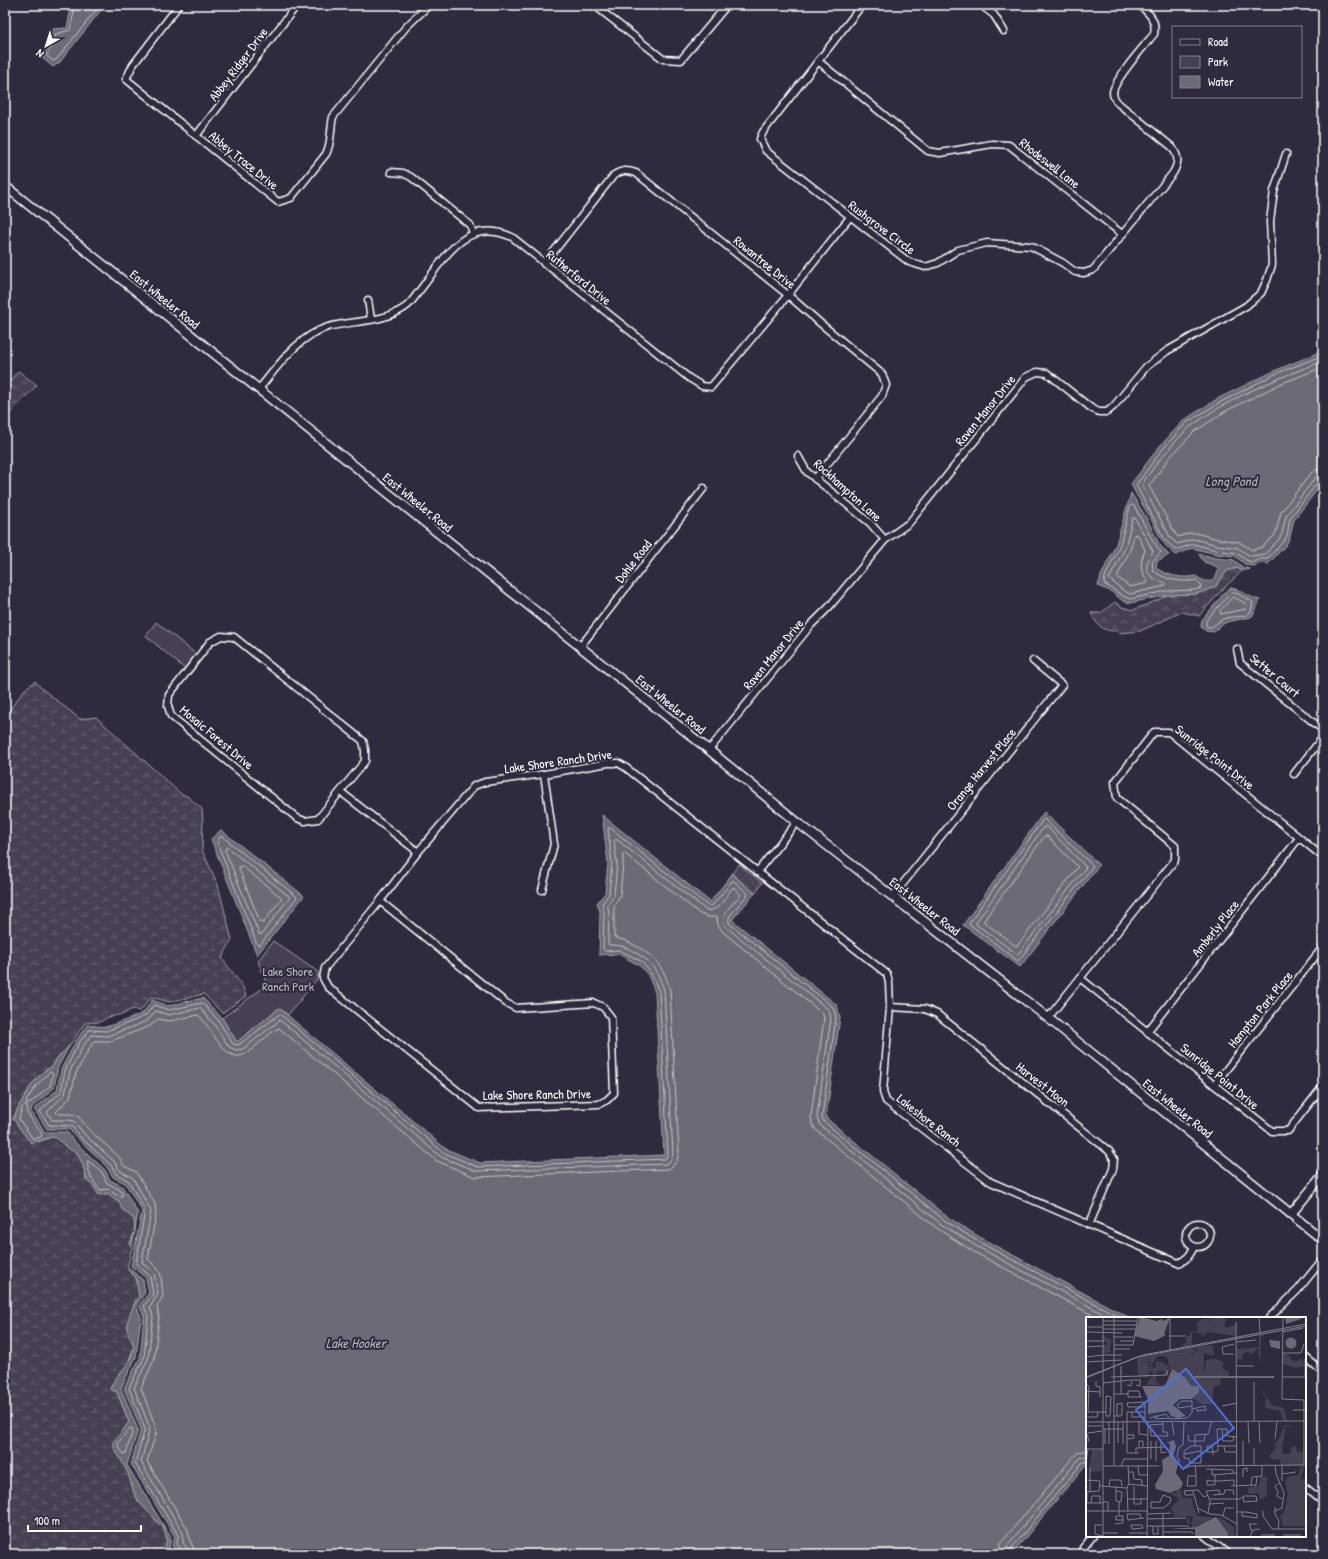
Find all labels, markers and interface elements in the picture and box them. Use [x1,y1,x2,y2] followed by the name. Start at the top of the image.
[204,23,272,105] street label: Abbey Ridger Drive
[26,26,66,66] north arrow
[1172,26,1302,98] legend
[1208,33,1228,50] text: Road
[33,46,46,61] text: N
[1208,53,1228,70] text: Park
[1208,73,1234,90] text: Water
[205,126,283,194] street label: Abbey Trace Drive
[1016,134,1084,192] street label: Rhodeswell Lane
[845,196,919,258] street label: Rushgrove Circle
[730,231,800,293] street label: Rowantree Drive
[543,245,615,309] street label: Rutherford Drive
[126,265,204,333] street label: East Wheeler Road
[951,371,1019,449] street label: Raven Manor Drive
[810,455,886,525] street label: Rockhampton Lane
[379,468,457,536] street label: East Wheeler Road
[1206,471,1259,491] water label: Long Pond
[611,536,655,586] street label: Dohle Road
[739,615,807,693] street label: Raven Manor Drive
[1246,649,1304,702] street label: Setter Court
[632,670,710,738] street label: East Wheeler Road
[176,701,258,773] street label: Mosaic Forest Drive
[1172,720,1258,794] street label: Sunridge Point Drive
[942,724,1020,814] street label: Orange Harvest Place
[503,745,613,777] street label: Lake Shore Ranch Drive
[886,873,964,939] street label: East Wheeler Road
[1187,896,1243,960] street label: Amberly Place
[262,962,315,995] park label: Lake Shore Ranch Park
[1223,967,1297,1051] street label: Hampton Park Place
[1177,1039,1263,1113] street label: Sunridge Point Drive
[1013,1057,1074,1111] street label: Harvest Moon
[1139,1074,1217,1142] street label: East Wheeler Road
[483,1084,591,1104] street label: Lake Shore Ranch Drive
[893,1089,965,1151] street label: Lakeshore Ranch
[1086,1317,1306,1537] inset map
[326,1333,388,1352] water label: Lake Hooker
[28,1507,141,1533] scale bar
[34,1512,60,1529] text: 100 m

